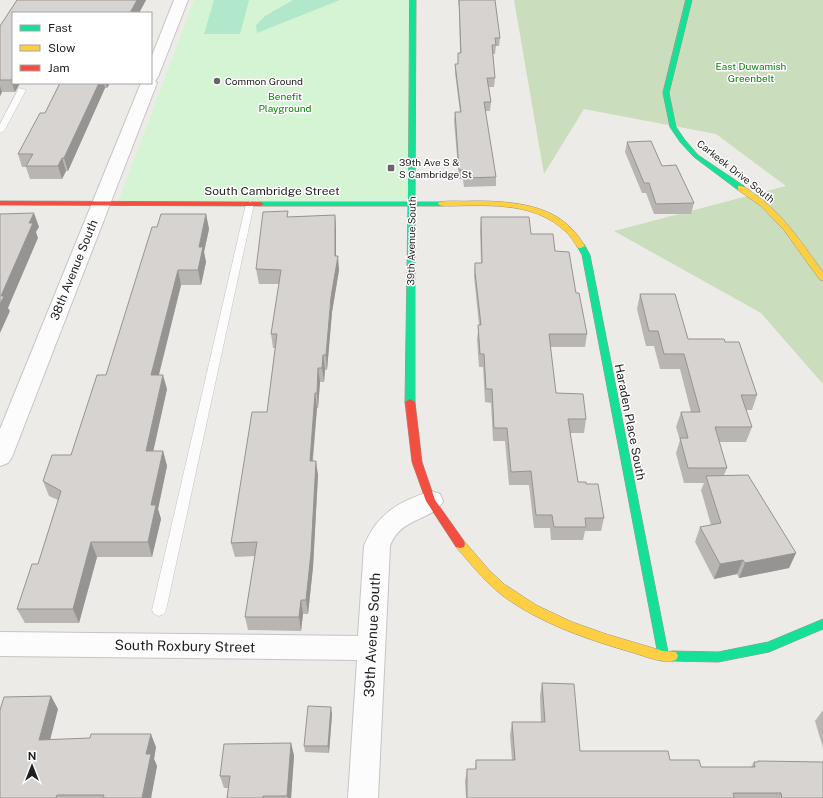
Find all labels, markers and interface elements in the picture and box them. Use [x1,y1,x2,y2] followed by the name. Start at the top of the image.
[12,12,152,84] legend
[48,21,73,35] text: Fast
[48,41,76,55] text: Slow
[716,60,787,84] park label: East Duwamish Greenbelt
[48,61,70,75] text: Jam
[225,75,303,87] place label: Common Ground
[212,76,222,86] marker: Common Ground
[258,90,312,114] park label: Benefit Playground
[695,137,777,205] street label: Carkeek Drive South
[399,156,472,180] place label: 39th Ave S & S Cambridge St
[386,163,396,173] marker: 39th Ave S & S Cambridge St
[204,184,340,198] street label: South Cambridge Street
[404,196,418,286] street label: 39th Avenue South
[47,218,101,322] street label: 38th Avenue South
[612,363,648,481] street label: Haraden Place South
[361,572,383,698] street label: 39th Avenue South
[114,637,256,655] street label: South Roxbury Street
[12,746,52,786] north arrow
[28,750,36,762] text: N

